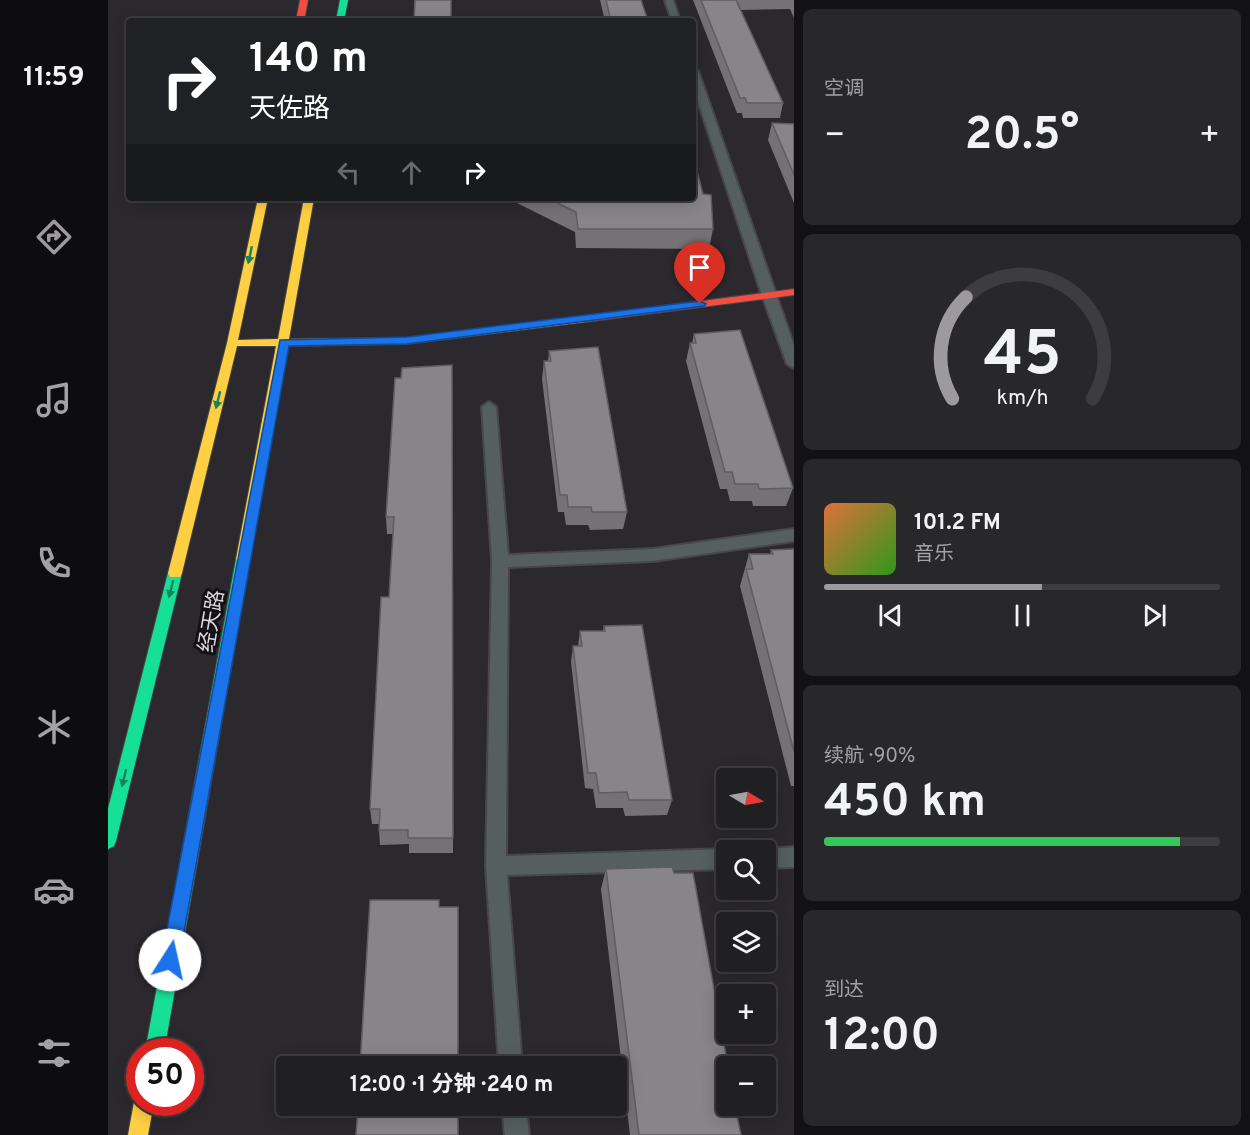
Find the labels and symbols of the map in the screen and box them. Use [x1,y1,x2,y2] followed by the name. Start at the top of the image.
[674,242,725,304] pin
[245,246,255,265] one-way arrow
[212,391,222,409] one-way arrow
[165,580,175,598] one-way arrow
[194,588,231,655] street label: 经天路
[716,768,776,828] north arrow
[118,769,128,787] one-way arrow
[138,928,202,992] position arrow
[126,1038,204,1116] speed limit sign: 50

